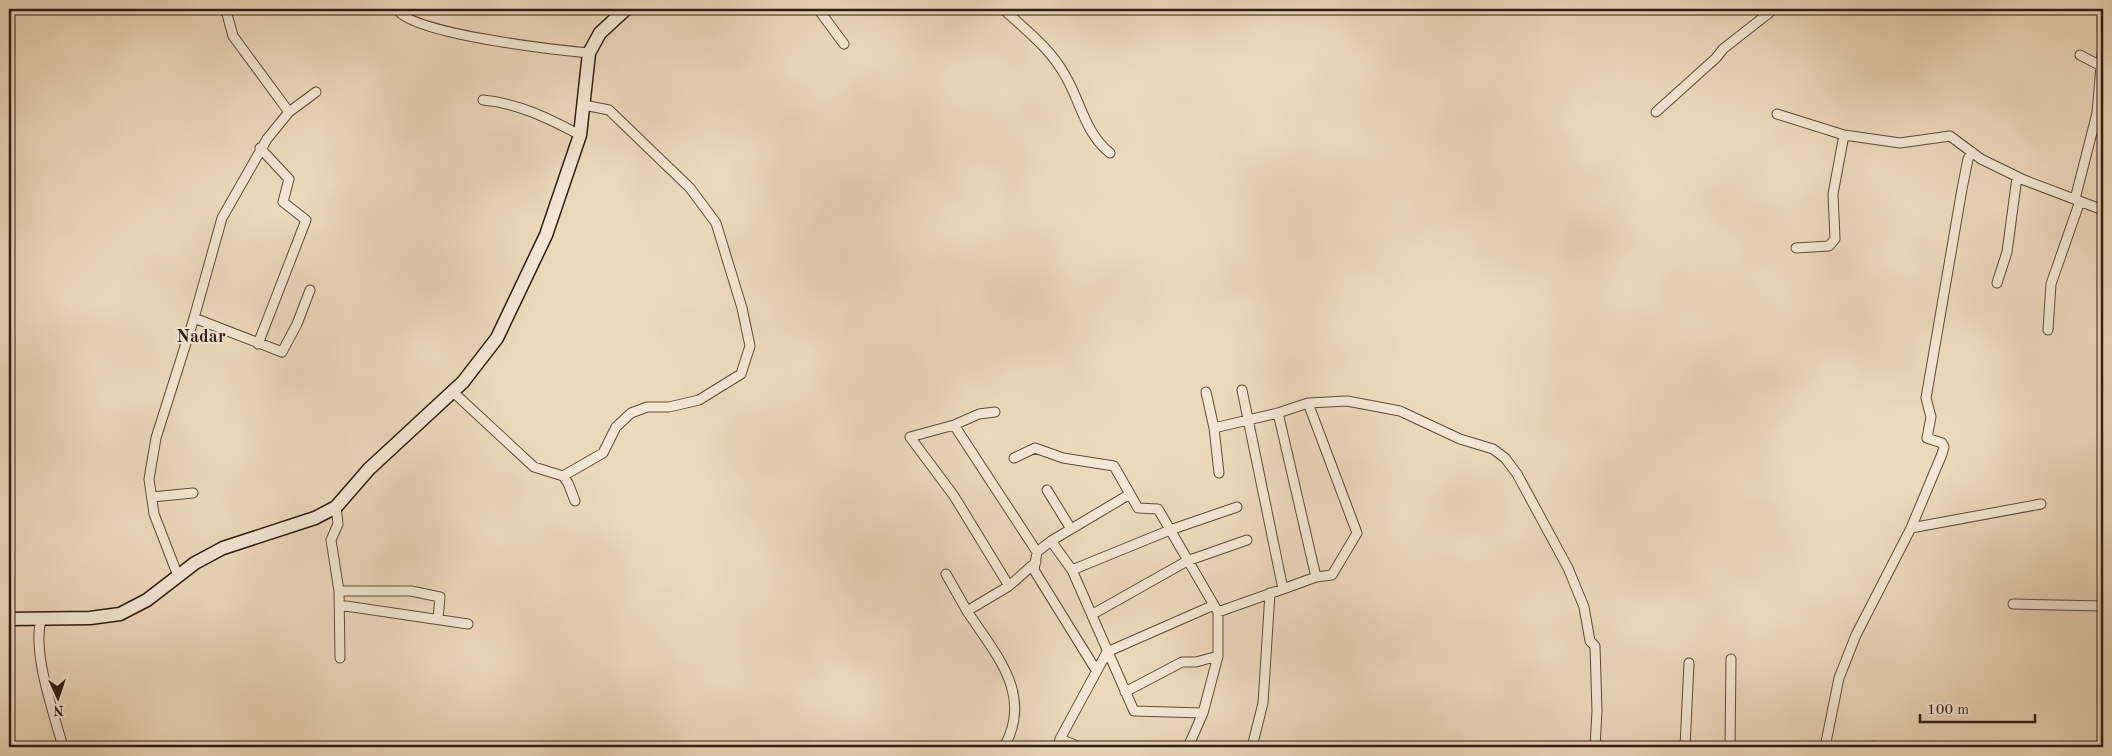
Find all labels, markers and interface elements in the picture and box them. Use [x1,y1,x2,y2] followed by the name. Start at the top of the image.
[176,328,226,346] district label: Nadar
[32,674,82,724] north arrow
[1920,691,2034,723] scale bar
[53,703,64,717] text: N
[1927,703,1969,718] text: 100 m

